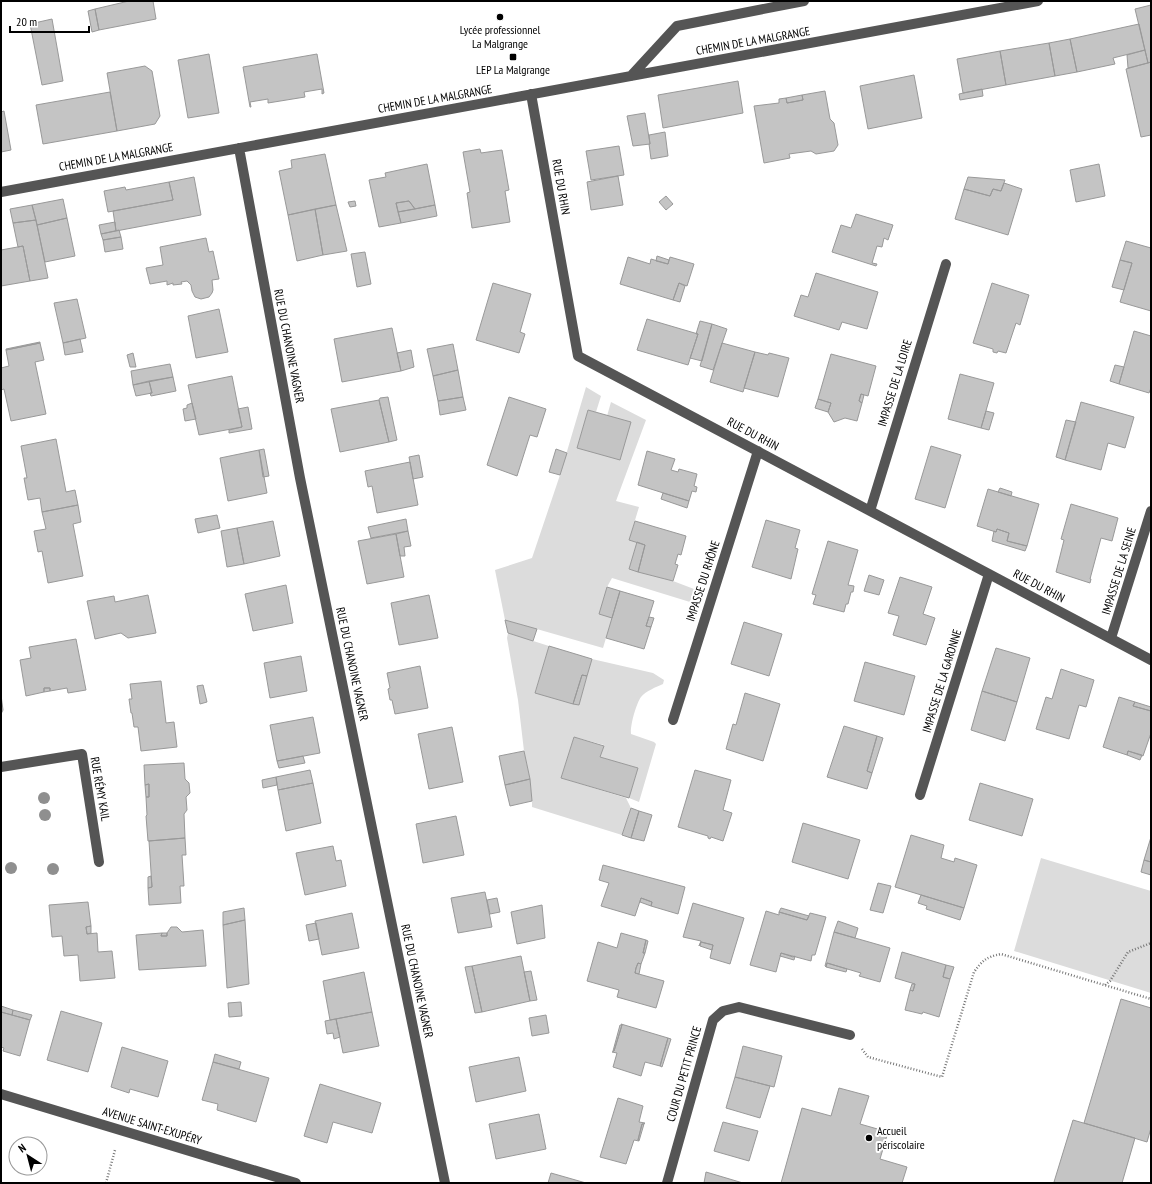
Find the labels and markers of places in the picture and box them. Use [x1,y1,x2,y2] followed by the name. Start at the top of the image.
[495,12,505,22] marker: Lycée professionnel La Malgrange
[460,22,541,51] place label: Lycée professionnel La Malgrange
[508,52,518,62] marker: LEP La Malgrange
[476,62,550,77] place label: LEP La Malgrange
[877,1123,925,1152] place label: Accueil périscolaire
[864,1133,874,1143] marker: Accueil périscolaire

